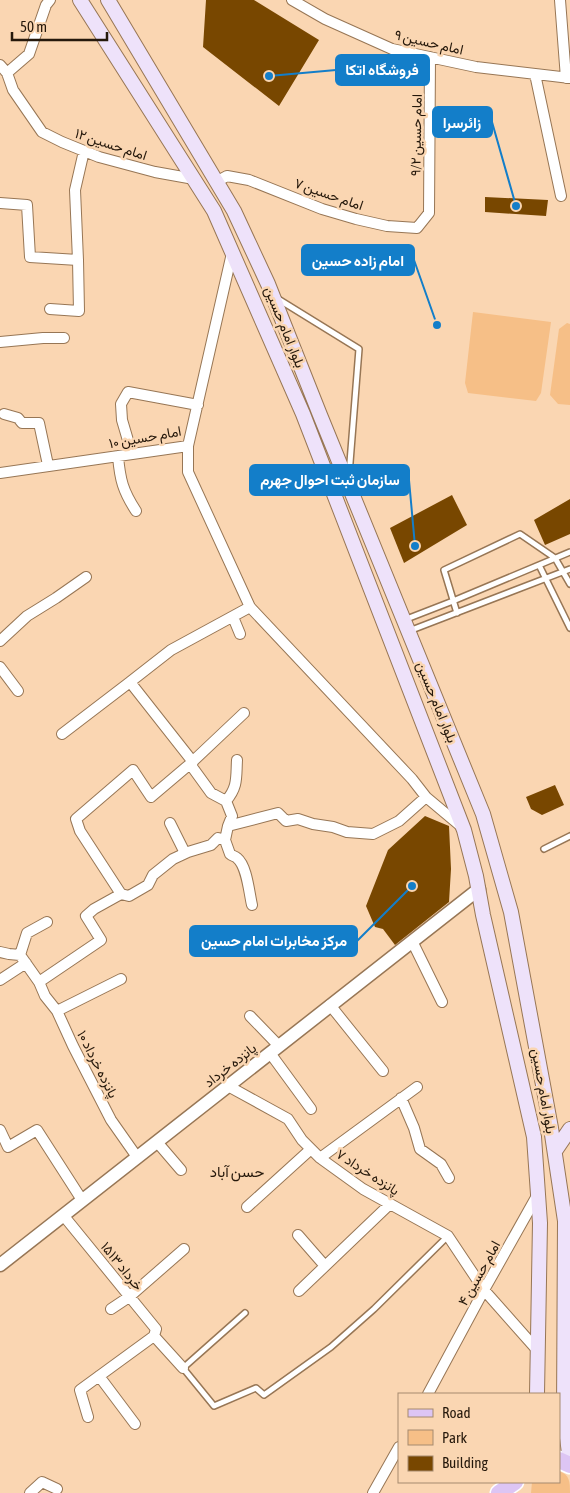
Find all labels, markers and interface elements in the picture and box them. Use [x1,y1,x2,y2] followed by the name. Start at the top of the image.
[12,10,108,42] scale bar
[20,18,47,35] text: 50 m
[393,26,465,59] street label: امام حسین ۹
[336,55,429,85] callout: فروشگاه اتکا
[345,61,419,79] text: فروشگاه اتکا
[407,94,426,176] street label: امام حسین ۹/۲
[433,107,492,137] callout: زائرسرا
[443,114,481,132] text: زائرسرا
[73,125,149,164] street label: امام حسین ۱۲
[292,175,365,214] street label: امام حسین ۷
[302,245,414,275] callout: امام زاده حسین
[312,252,404,271] text: امام زاده حسین
[261,284,309,370] street label: بلوار امام حسین
[107,423,183,452] street label: امام حسین ۱۰
[250,465,409,495] callout: سازمان ثبت احوال جهرم
[260,471,400,490] text: سازمان ثبت احوال جهرم
[413,659,461,745] street label: بلوار امام حسین
[190,926,357,956] callout: مرکز مخابرات امام حسین
[201,932,347,951] text: مرکز مخابرات امام حسین
[72,1028,122,1101] street label: پانزده خرداد ۱۰
[201,1040,261,1092] street label: پانزده خرداد
[528,1047,559,1135] street label: بلوار امام حسین
[332,1146,403,1200] street label: پانزده خرداد ۷
[210,1163,264,1182] district label: حسن آباد
[97,1238,146,1294] street label: ۱۵خرداد ۱۳
[455,1238,504,1309] street label: امام حسین ۴
[398,1393,560,1483] legend
[442,1404,471,1421] text: Road
[442,1429,467,1446] text: Park
[442,1454,488,1471] text: Building

